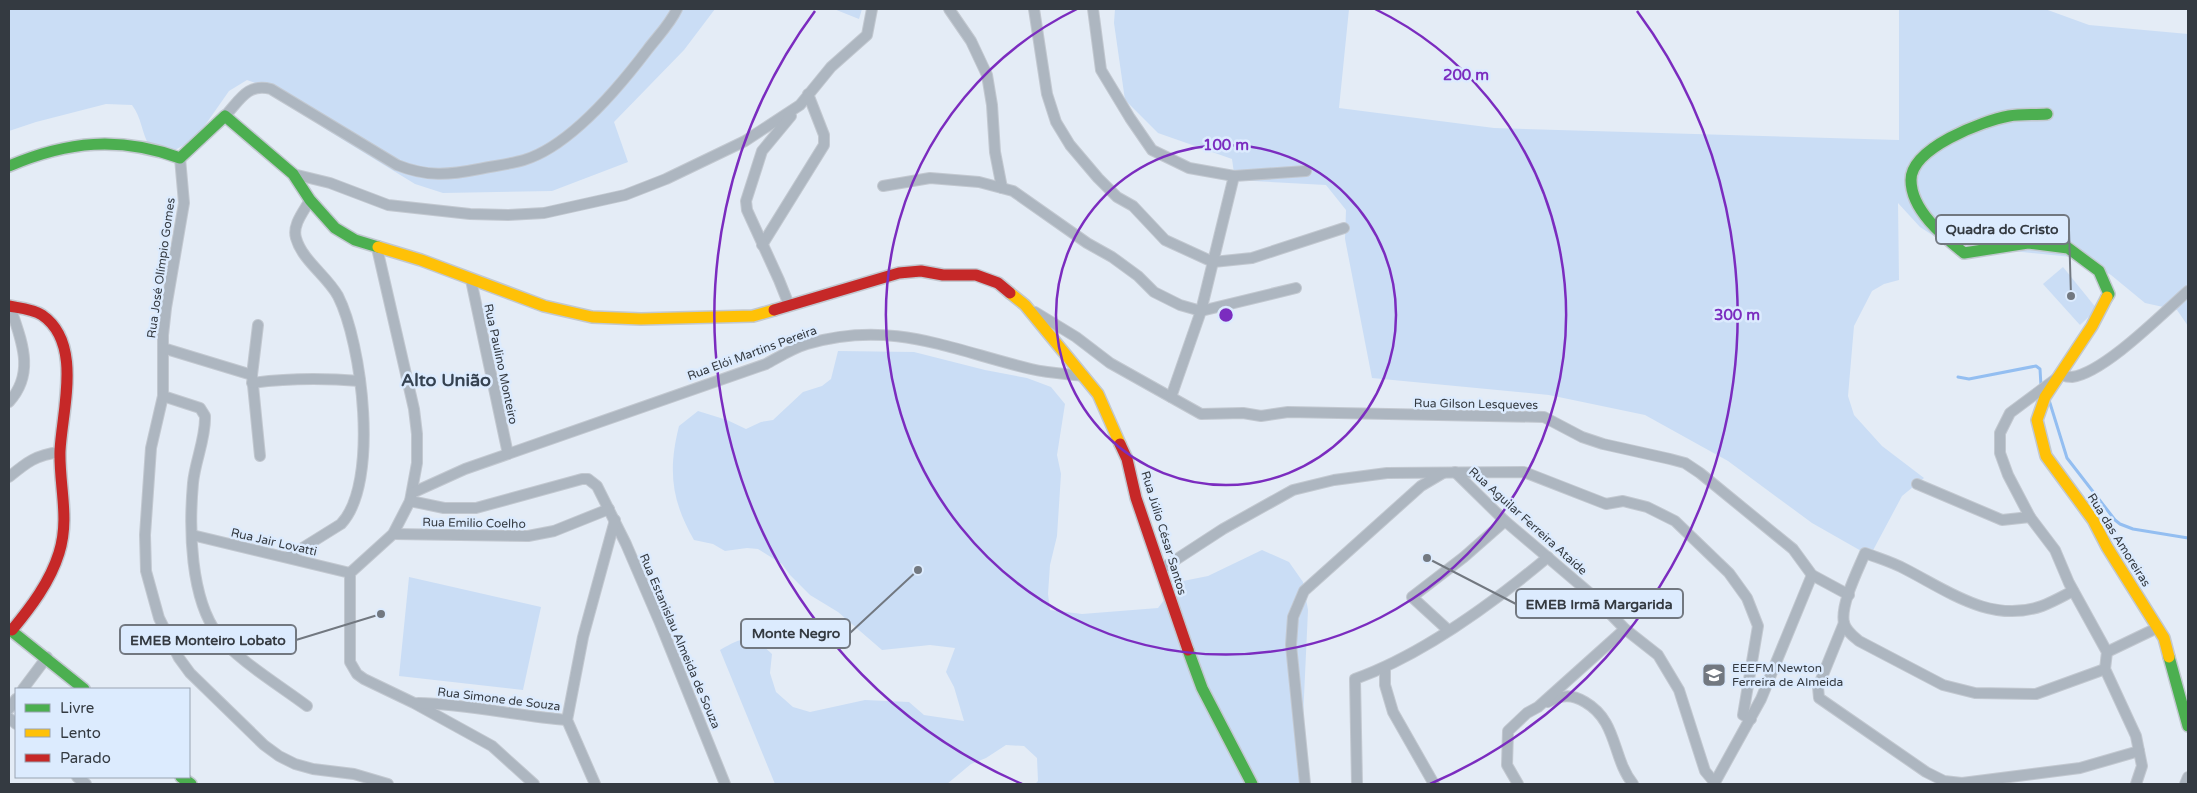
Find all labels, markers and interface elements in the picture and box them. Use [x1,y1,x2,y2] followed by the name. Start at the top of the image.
[1443,66,1489,84] text: 200 m
[1203,136,1249,154] text: 100 m
[144,197,178,339] street label: Rua José Olímpio Gomes
[1936,215,2069,244] callout: Quadra do Cristo
[1945,221,2059,238] text: Quadra do Cristo
[481,302,521,426] street label: Rua Paulino Monteiro
[1217,306,1235,324] centre of rings
[1714,306,1760,324] text: 300 m
[685,323,819,383] street label: Rua Elói Martins Pereira
[401,369,491,391] district label: Alto União
[1414,396,1538,412] street label: Rua Gilson Lesqueves
[1466,464,1590,578] street label: Rua Aguilar Ferreira Ataíde
[1138,469,1190,597] street label: Rua Júlio César Santos
[2085,491,2154,589] street label: Rua das Amoreiras
[422,515,526,531] street label: Rua Emilio Coelho
[230,525,318,559] street label: Rua Jair Lovatti
[637,551,723,731] street label: Rua Estanislau Almeida de Souza
[1516,589,1683,618] callout: EMEB Irmã Margarida
[1525,596,1673,613] text: EMEB Irmã Margarida
[741,619,850,648] callout: Monte Negro
[120,625,296,654] callout: EMEB Monteiro Lobato
[752,625,841,642] text: Monte Negro
[130,632,286,649] text: EMEB Monteiro Lobato
[1732,661,1843,689] place label: EEEFM Newton Ferreira de Almeida
[1701,662,1727,688] school or university icon: EEEFM Newton Ferreira de Almeida
[437,685,561,713] street label: Rua Simone de Souza
[15,688,190,778] legend
[60,699,94,717] text: Livre
[60,724,101,742] text: Lento
[60,749,111,767] text: Parado

